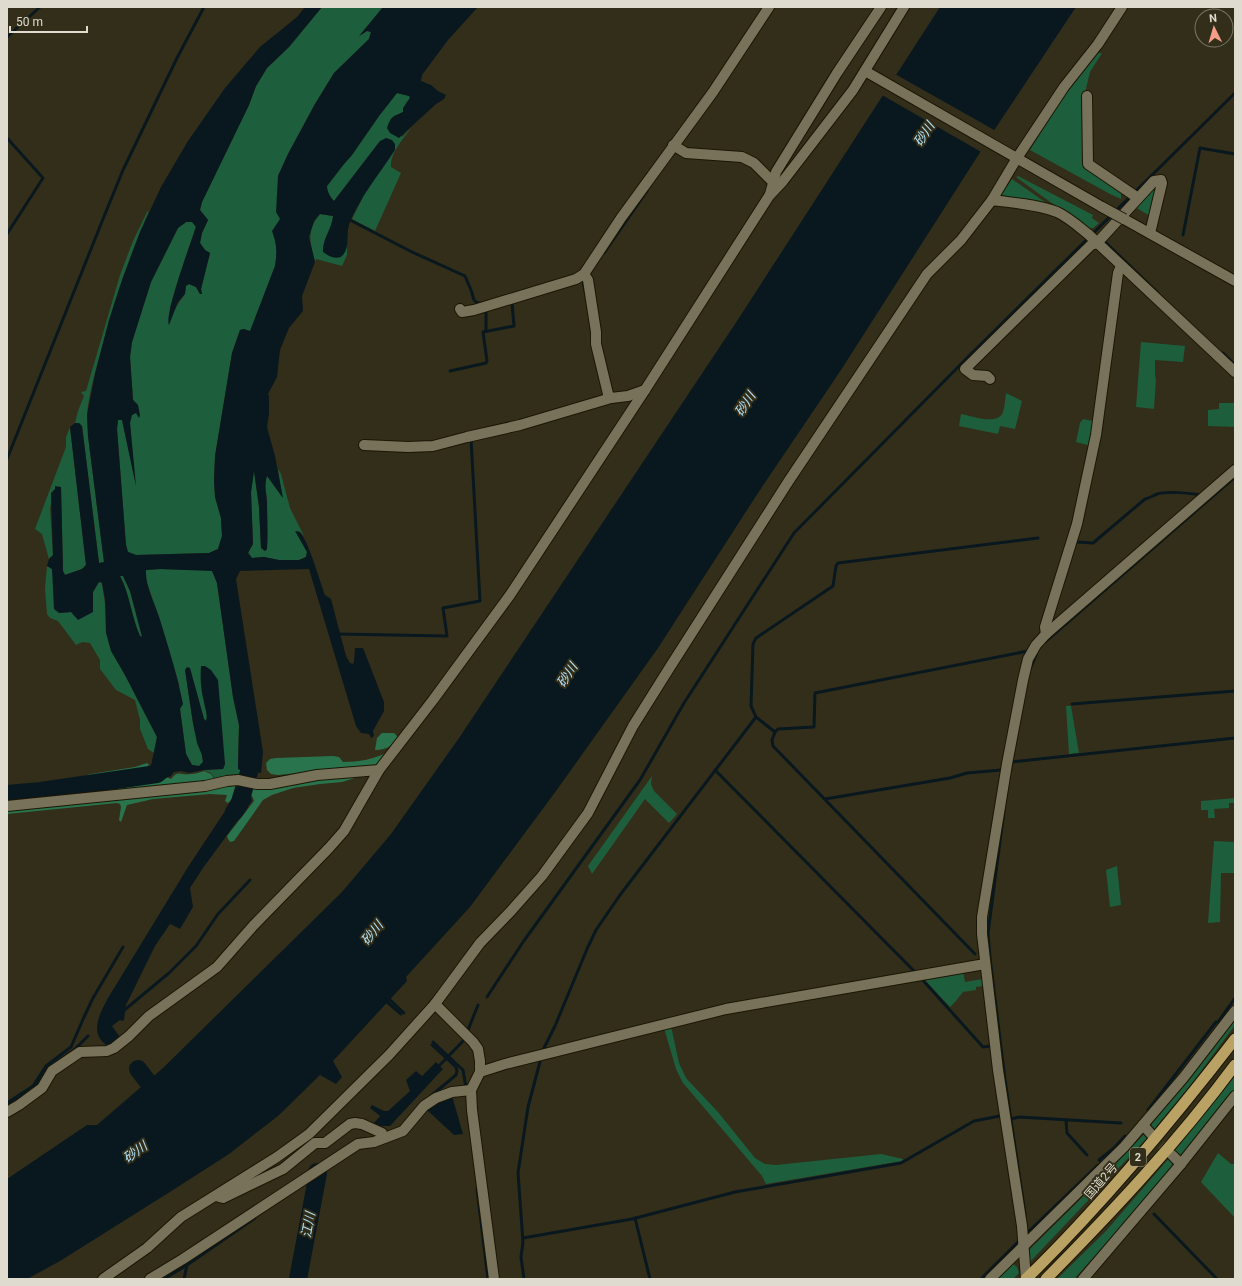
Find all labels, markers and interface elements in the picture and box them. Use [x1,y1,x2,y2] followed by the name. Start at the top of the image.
[10,8,87,34] scale bar
[1194,8,1234,48] north arrow
[1209,12,1218,25] text: N
[16,15,43,29] text: 50 m
[911,117,938,149] water label: 砂川
[732,387,759,419] water label: 砂川
[554,658,581,690] water label: 砂川
[358,917,387,948] water label: 砂川
[120,1137,152,1166] water label: 砂川
[1130,1148,1146,1166] road number: 2
[1082,1160,1120,1202] street label: 国道2号
[298,1209,318,1239] water label: 江川

